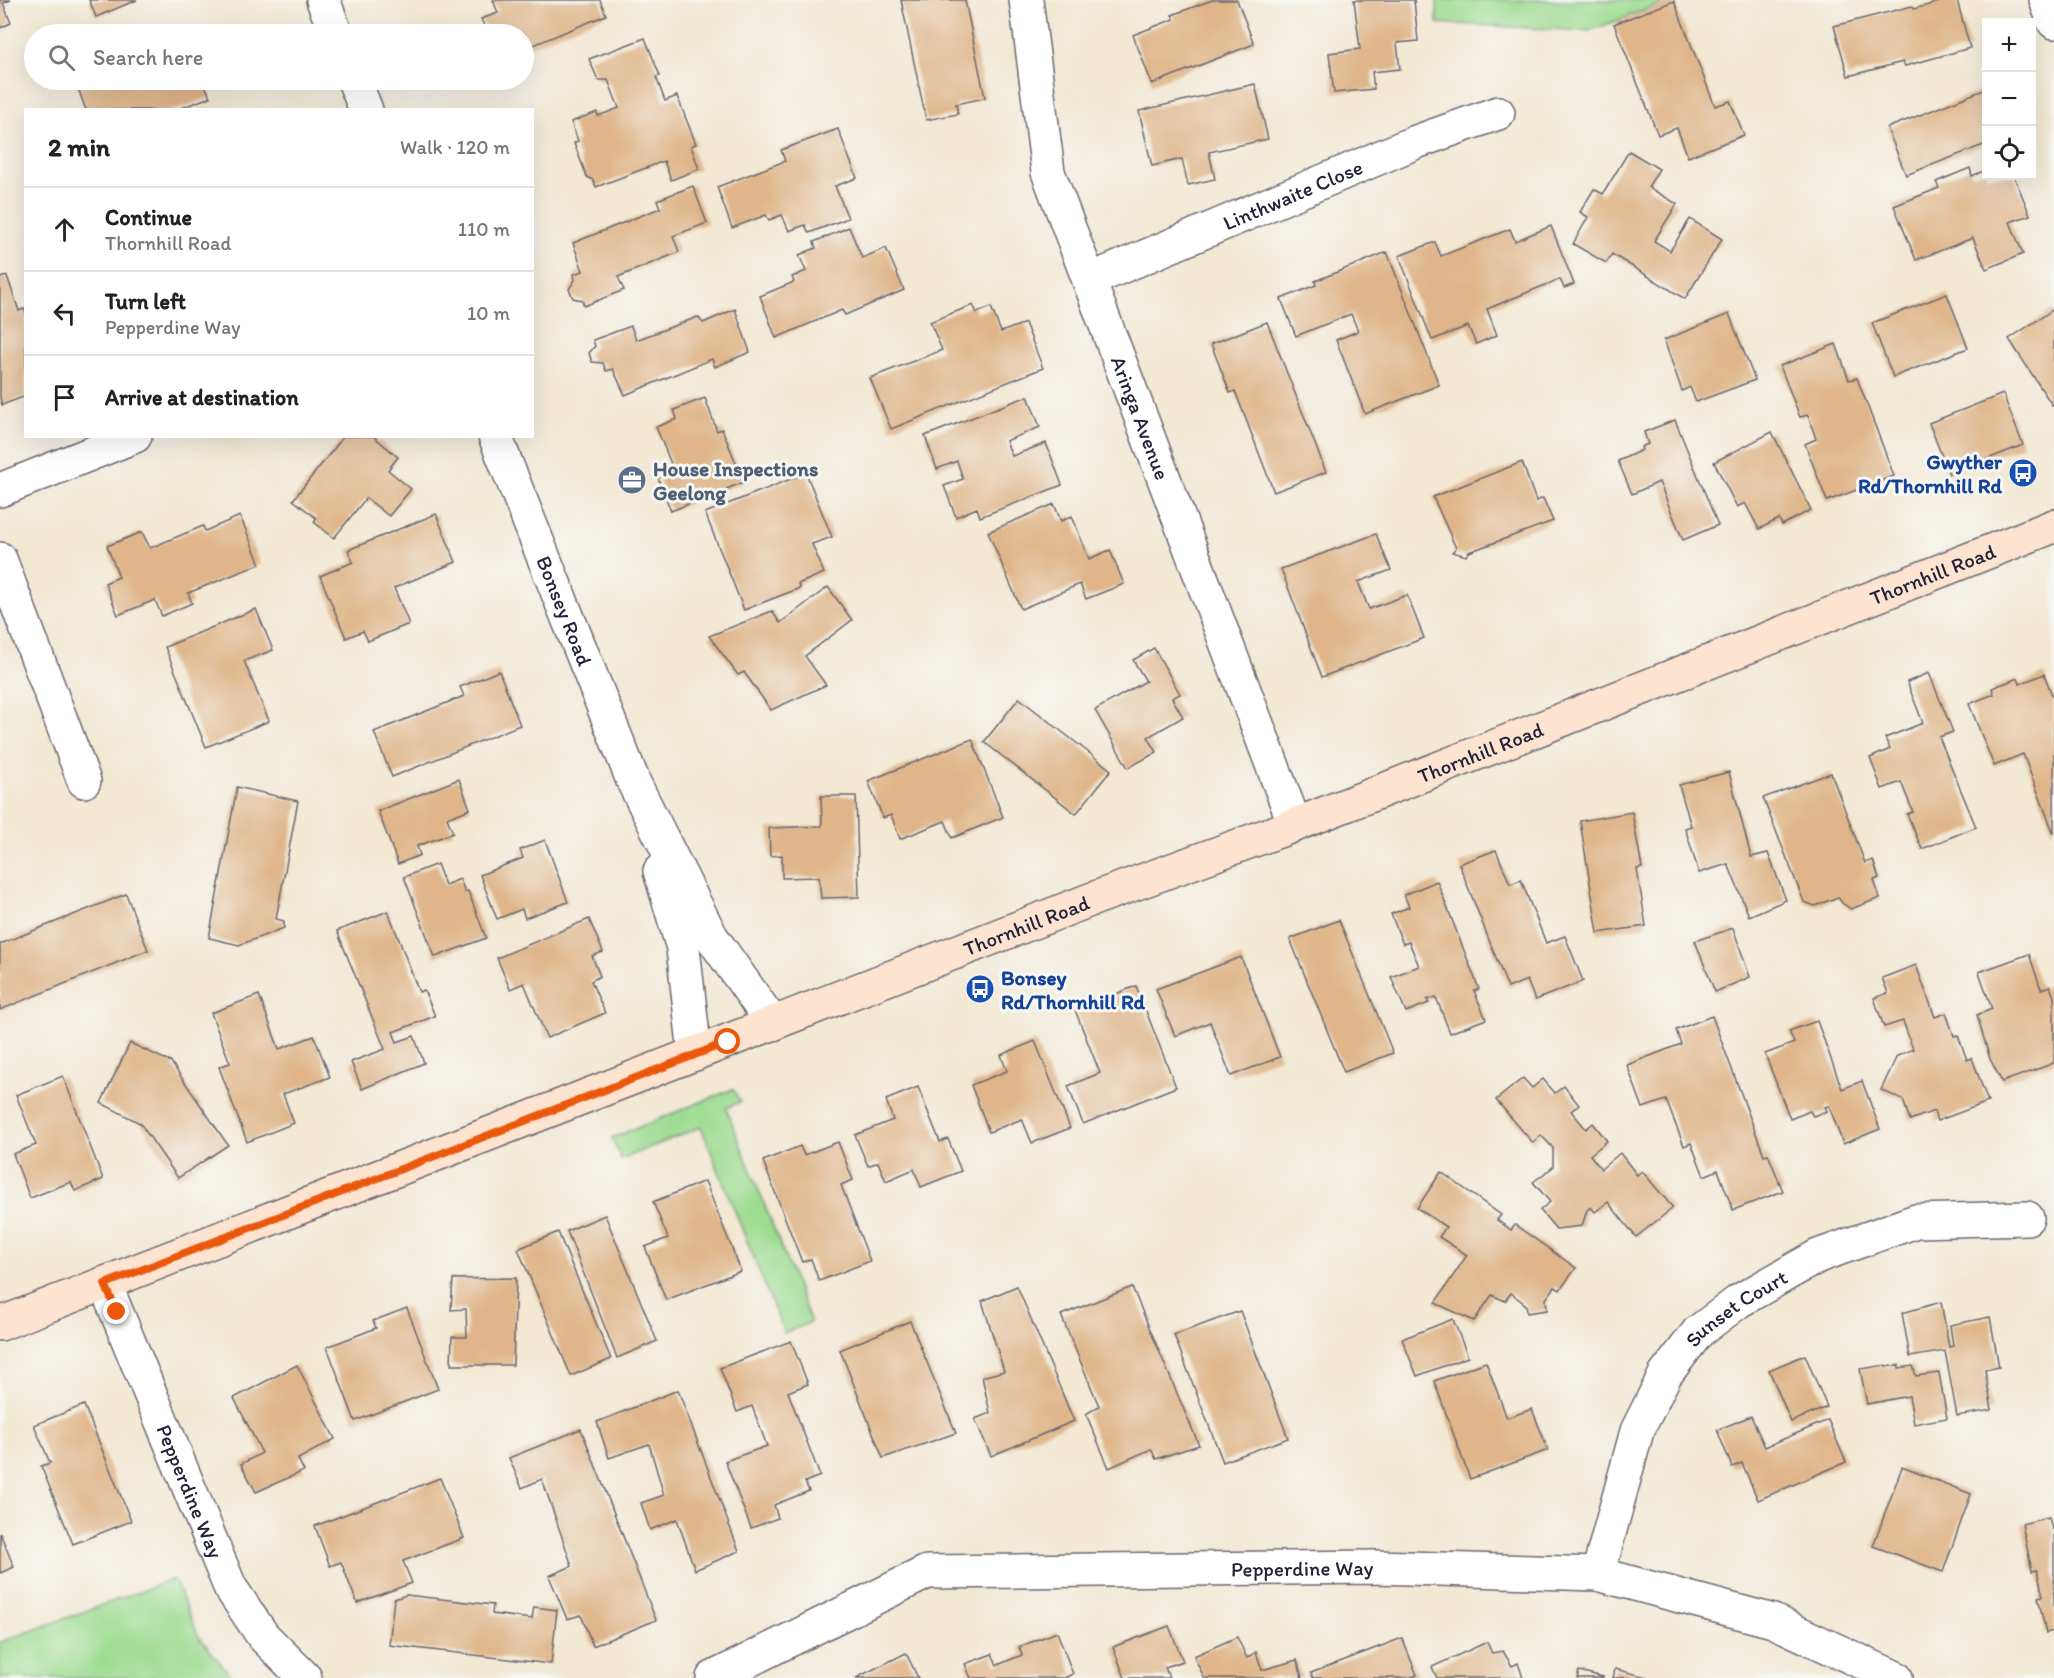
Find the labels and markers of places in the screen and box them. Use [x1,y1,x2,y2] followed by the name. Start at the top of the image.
[1858,449,2003,498] place label: Gwyther Rd/Thornhill Rd
[653,456,818,506] place label: House Inspections Geelong
[2007,457,2039,489] bus stop icon: Gwyther Rd/Thornhill Rd
[616,464,648,496] office icon: House Inspections Geelong
[1001,965,1145,1014] place label: Bonsey Rd/Thornhill Rd
[964,973,996,1005] bus stop icon: Bonsey Rd/Thornhill Rd

